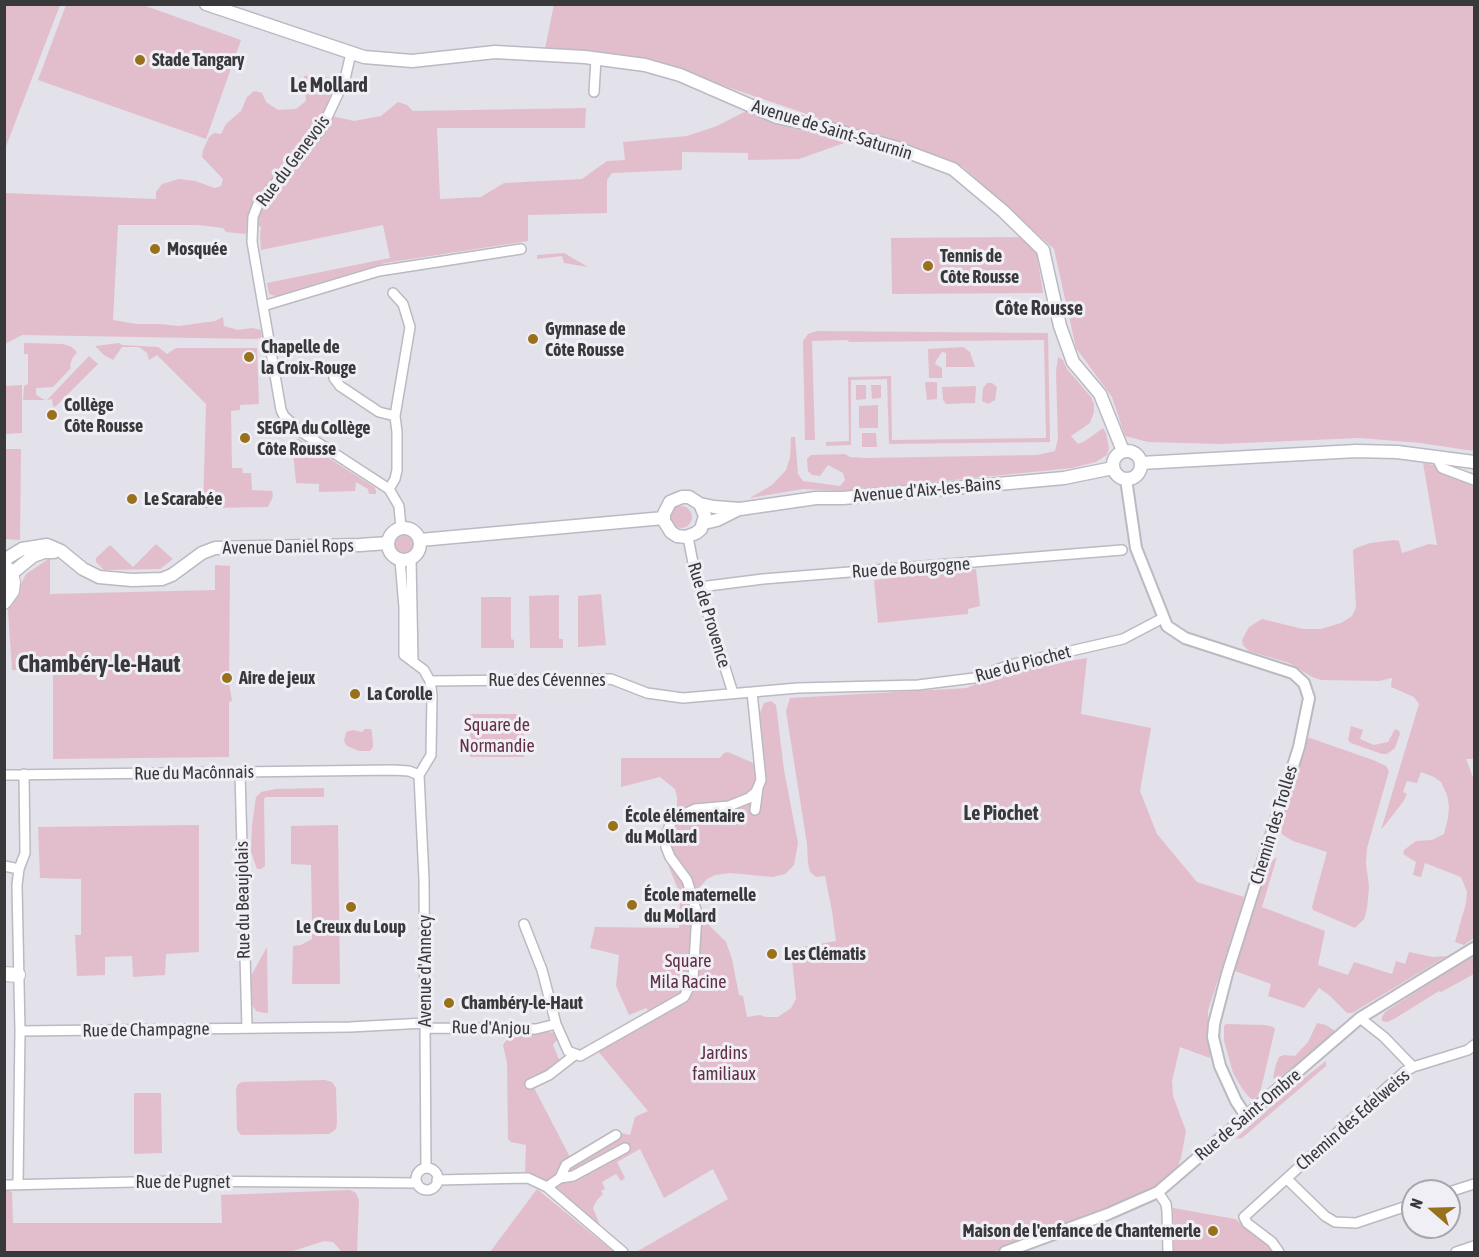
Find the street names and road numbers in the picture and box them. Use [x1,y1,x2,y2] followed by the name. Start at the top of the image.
[749,95,915,165] street label: Avenue de Saint-Saturnin
[252,111,334,211] street label: Rue du Genevois
[852,473,1002,507] street label: Avenue d'Aix-les-Bains
[222,535,354,559] street label: Avenue Daniel Rops
[851,553,971,583] street label: Rue de Bourgogne
[683,560,735,670] street label: Rue de Provence
[973,641,1073,687] street label: Rue du Piochet
[488,669,606,691] street label: Rue des Cévennes
[134,761,254,785] street label: Rue du Macônnais
[1246,763,1302,887] street label: Chemin des Trolles
[231,841,255,959] street label: Rue du Beaujolais
[414,915,436,1027] street label: Avenue d'Annecy
[451,1017,531,1039] street label: Rue d'Anjou
[82,1018,210,1042] street label: Rue de Champagne
[1191,1064,1305,1166] street label: Rue de Saint-Ombre
[1292,1065,1414,1175] street label: Chemin des Edelweiss
[136,1171,230,1193] street label: Rue de Pugnet

